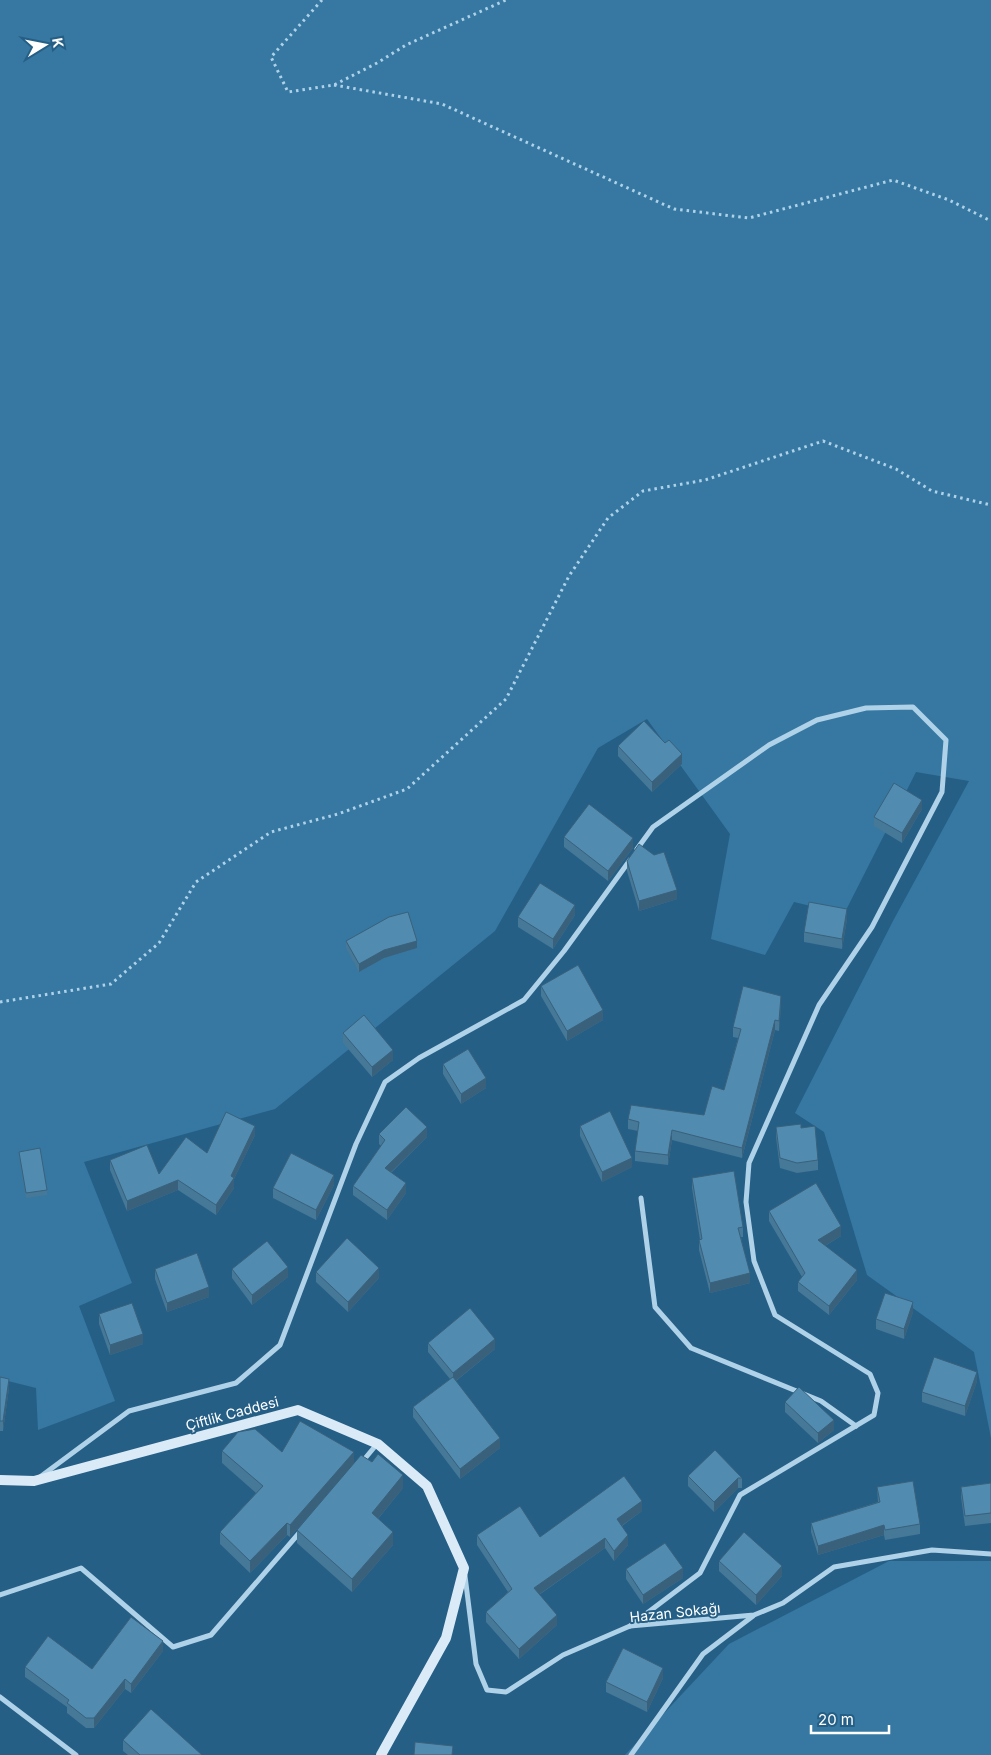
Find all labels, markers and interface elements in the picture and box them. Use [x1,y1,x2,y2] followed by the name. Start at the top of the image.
[20,20,70,70] north arrow
[49,36,68,49] text: K
[184,1392,280,1434] street label: Çiftlik Caddesi
[629,1599,721,1625] street label: Hazan Sokağı
[811,1702,888,1734] scale bar
[818,1710,854,1729] text: 20 m

